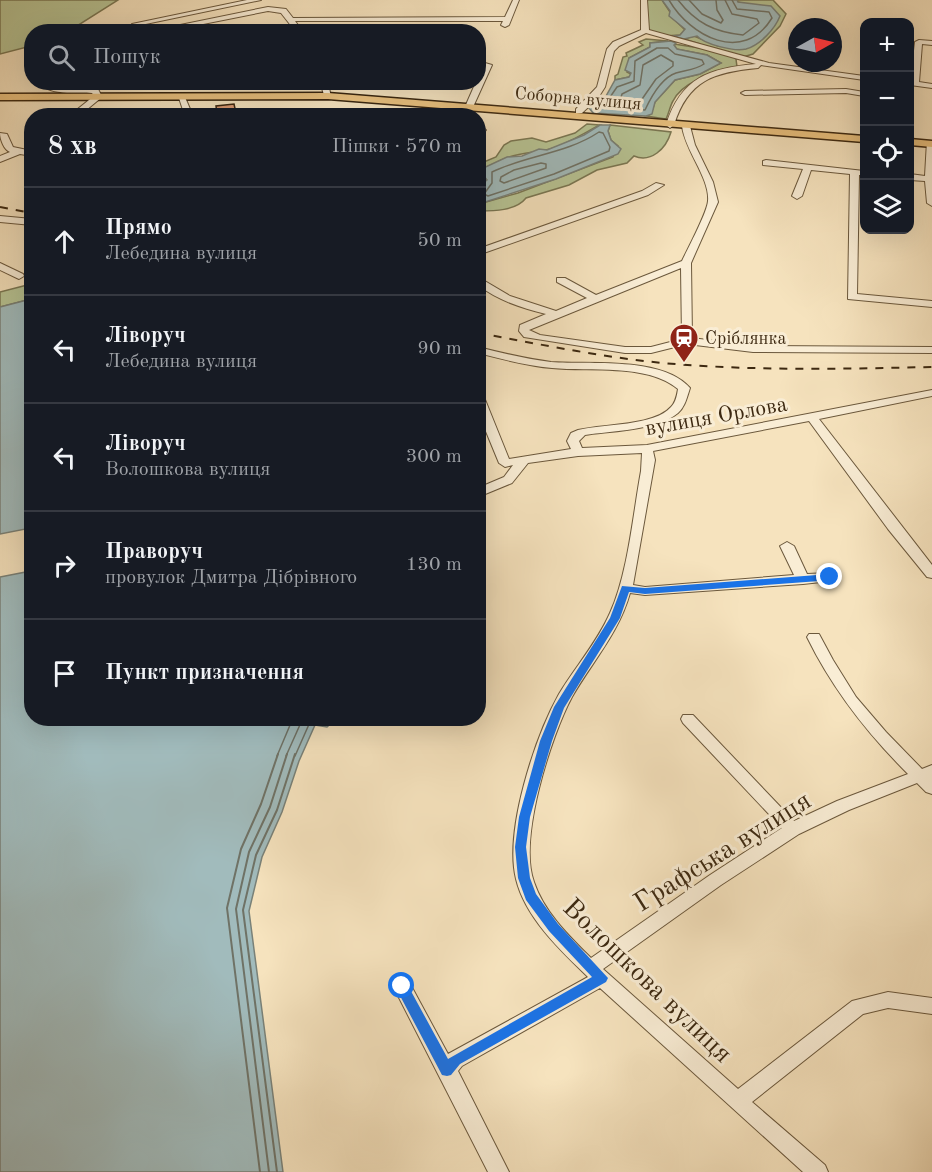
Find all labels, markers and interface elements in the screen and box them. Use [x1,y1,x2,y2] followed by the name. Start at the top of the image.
[788,18,842,72] north arrow
[860,18,914,234] map controls
[860,18,914,72] button: +
[24,24,486,90] search box
[45,41,78,74] icon: search
[93,46,161,68] text: Пошук
[860,72,914,126] button: −
[514,84,642,114] street label: Соборна вулиця
[860,126,914,180] button: locate
[48,134,97,160] text: 8 хв
[332,137,462,157] text: Пішки · 570 m
[860,180,914,234] button: layers
[105,217,172,239] text: Прямо
[48,225,81,258] icon: ahead
[417,231,462,251] text: 50 m
[105,244,257,264] text: Лебедина вулиця
[668,322,700,364] station icon: Сріблянка
[105,325,186,347] text: Ліворуч
[705,330,787,348] place label: Сріблянка
[48,333,81,366] icon: left
[417,339,462,359] text: 90 m
[105,352,257,372] text: Лебедина вулиця
[644,394,789,440] street label: вулиця Орлова
[105,433,186,455] text: Ліворуч
[48,441,81,474] icon: left
[406,447,462,467] text: 300 m
[105,460,270,480] text: Волошкова вулиця
[105,541,203,563] text: Праворуч
[48,549,81,582] icon: right
[406,555,462,575] text: 130 m
[816,563,842,589] route end
[105,568,357,588] text: провулок Дмитра Дібрівного
[48,657,81,690] icon: arrive
[105,662,304,684] text: Пункт призначення
[630,787,817,918] street label: Графська вулиця
[557,894,737,1068] street label: Волошкова вулиця
[388,972,414,998] route start

